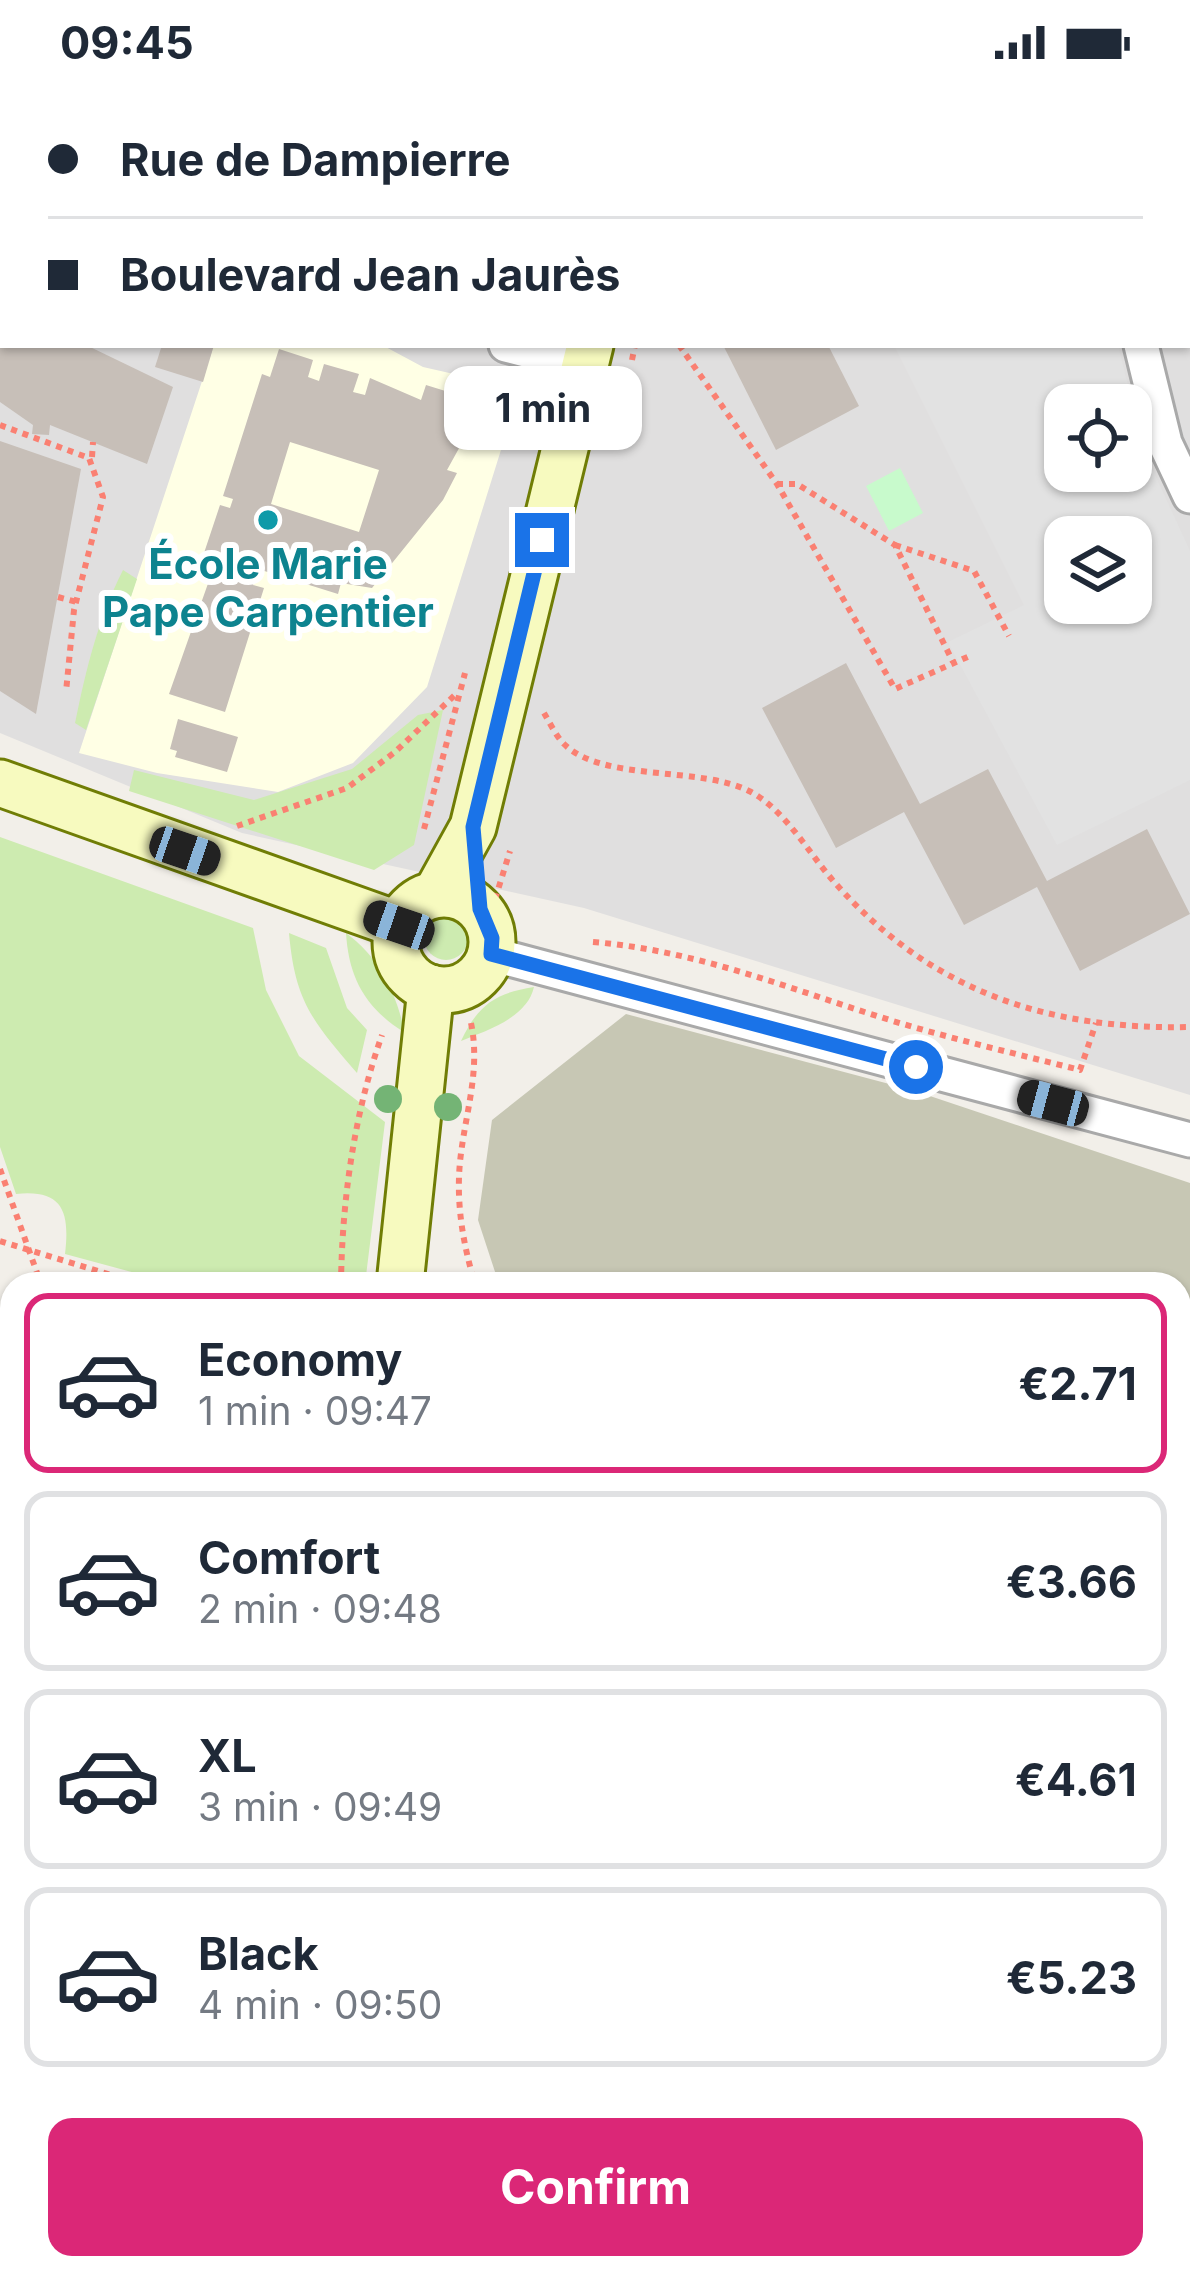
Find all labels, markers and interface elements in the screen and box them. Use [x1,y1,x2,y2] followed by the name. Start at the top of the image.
[60,15,194,70] text: 09:45
[120,132,511,187] text: Rue de Dampierre
[120,247,621,302] text: Boulevard Jean Jaurès
[443,366,641,450] callout: 1 min
[495,384,591,431] text: 1 min
[1044,384,1152,624] map controls
[1044,384,1152,492] button: locate
[255,507,281,533] marker: École Marie Pape Carpentier
[515,513,569,567] route end
[1044,516,1152,624] button: layers
[102,538,434,637] place label: École Marie Pape Carpentier
[145,822,225,880] car
[359,896,439,954] car
[889,1040,943,1094] route start
[1014,1076,1092,1130] car
[54,1329,162,1437] icon: car
[198,1332,402,1387] text: Economy
[1018,1356,1137,1411] text: €2.71
[198,1387,432,1434] text: 1 min · 09:47
[54,1527,162,1635] icon: car
[198,1530,380,1585] text: Comfort
[1006,1554,1137,1609] text: €3.66
[198,1585,442,1632] text: 2 min · 09:48
[54,1725,162,1833] icon: car
[198,1728,257,1783] text: XL
[1015,1752,1137,1807] text: €4.61
[198,1783,442,1830] text: 3 min · 09:49
[54,1923,162,2031] icon: car
[198,1926,319,1981] text: Black
[1006,1950,1137,2005] text: €5.23
[198,1981,442,2028] text: 4 min · 09:50
[48,2118,1143,2256] button: Confirm

